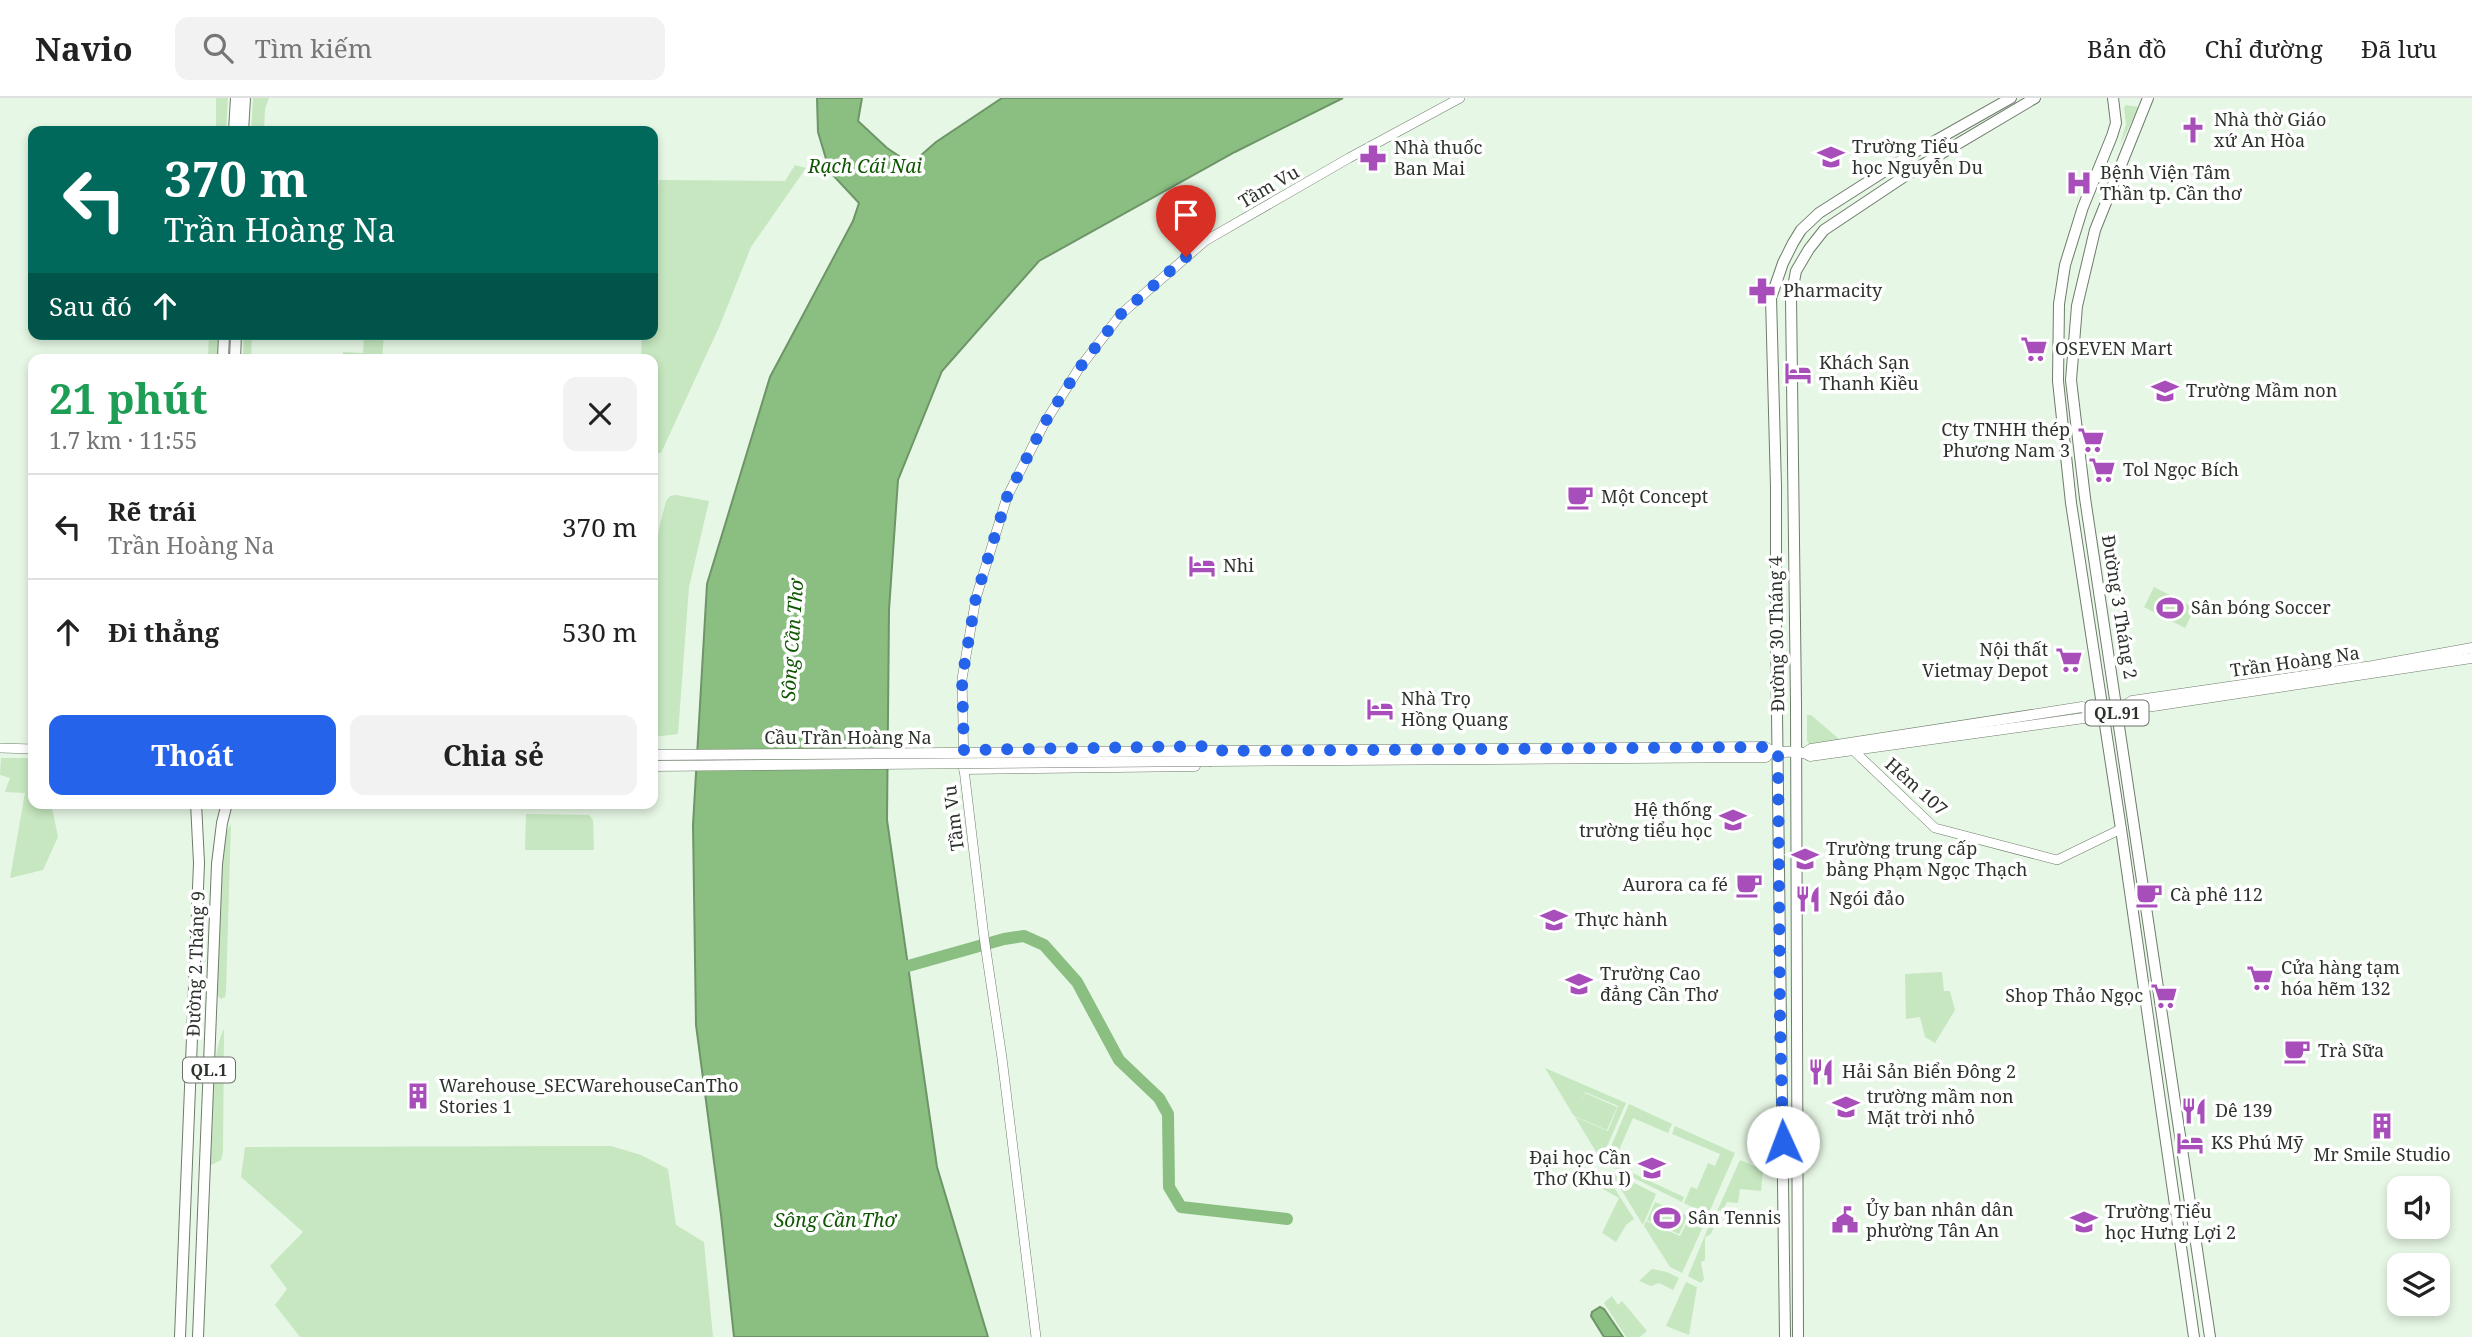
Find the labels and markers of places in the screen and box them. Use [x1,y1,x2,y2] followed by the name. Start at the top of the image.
[2214,107,2326,152] place label: Nhà thờ Giáo xứ An Hòa
[2178,115,2208,145] church icon: Nhà thờ Giáo xứ An Hòa
[1852,134,1983,179] place label: Trường Tiểu học Nguyễn Du
[1394,135,1483,180] place label: Nhà thuốc Ban Mai
[1816,142,1846,172] school or university icon: Trường Tiểu học Nguyễn Du
[1358,143,1388,173] pharmacy icon: Nhà thuốc Ban Mai
[2100,160,2243,205] place label: Bệnh Viện Tâm Thần tp. Cần thơ
[2064,168,2094,198] hospital icon: Bệnh Viện Tâm Thần tp. Cần thơ
[1156,185,1216,257] pin
[1747,276,1777,306] pharmacy icon: Pharmacity
[1783,278,1883,302] place label: Pharmacity
[2019,334,2049,364] supermarket icon: OSEVEN Mart
[2055,336,2173,360] place label: OSEVEN Mart
[1819,350,1919,395] place label: Khách Sạn Thanh Kiều
[1783,358,1813,388] hotel icon: Khách Sạn Thanh Kiều
[2150,376,2180,406] school or university icon: Trường Mầm non
[2186,378,2338,402] place label: Trường Mầm non
[1941,417,2070,462] place label: Cty TNHH thép Phương Nam 3
[2076,425,2106,455] supermarket icon: Cty TNHH thép Phương Nam 3
[2087,455,2117,485] supermarket icon: Tol Ngọc Bích
[2123,457,2239,481] place label: Tol Ngọc Bích
[1565,482,1595,512] cafe icon: Một Concept
[1601,484,1708,508] place label: Một Concept
[1187,551,1217,581] hotel icon: Nhi
[1223,553,1254,577] place label: Nhi
[2155,593,2185,623] sports icon: Sân bóng Soccer
[2191,595,2331,619] place label: Sân bóng Soccer
[1922,637,2048,682] place label: Nội thất Vietmay Depot
[2054,645,2084,675] supermarket icon: Nội thất Vietmay Depot
[1401,686,1508,731] place label: Nhà Trọ Hồng Quang
[1365,694,1395,724] hotel icon: Nhà Trọ Hồng Quang
[1579,797,1712,842] place label: Hệ thống trường tiểu học
[1718,805,1748,835] school or university icon: Hệ thống trường tiểu học
[1826,836,2028,881] place label: Trường trung cấp bằng Phạm Ngọc Thạch
[1790,844,1820,874] school or university icon: Trường trung cấp bằng Phạm Ngọc Thạch
[1734,870,1764,900] cafe icon: Aurora ca fé
[1623,872,1728,896] place label: Aurora ca fé
[2134,880,2164,910] cafe icon: Cà phê 112
[2170,882,2263,906] place label: Cà phê 112
[1793,884,1823,914] restaurant icon: Ngói đảo
[1829,886,1905,910] place label: Ngói đảo
[1539,905,1569,935] school or university icon: Thực hành
[1575,907,1668,931] place label: Thực hành
[2281,955,2400,1000] place label: Cửa hàng tạm hóa hẽm 132
[1600,961,1719,1006] place label: Trường Cao đẳng Cần Thơ
[2245,963,2275,993] supermarket icon: Cửa hàng tạm hóa hẽm 132
[1564,969,1594,999] school or university icon: Trường Cao đẳng Cần Thơ
[2149,981,2179,1011] supermarket icon: Shop Thảo Ngọc
[2005,983,2143,1007] place label: Shop Thảo Ngọc
[2282,1036,2312,1066] cafe icon: Trà Sữa
[2318,1038,2384,1062] place label: Trà Sữa
[1806,1057,1836,1087] restaurant icon: Hải Sản Biển Đông 2
[1842,1059,2016,1083] place label: Hải Sản Biển Đông 2
[439,1073,739,1118] place label: Warehouse_SECWarehouseCanTho Stories 1
[403,1081,433,1111] building icon: Warehouse_SECWarehouseCanTho Stories 1
[1867,1084,2014,1129] place label: trường mầm non Mặt trời nhỏ
[1831,1092,1861,1122] school or university icon: trường mầm non Mặt trời nhỏ
[2179,1096,2209,1126] restaurant icon: Dê 139
[2215,1098,2273,1122] place label: Dê 139
[2367,1111,2397,1141] building icon: Mr Smile Studio
[2175,1128,2205,1158] hotel icon: KS Phú Mỹ
[2211,1130,2304,1154] place label: KS Phú Mỹ
[2313,1142,2451,1166] place label: Mr Smile Studio
[1529,1145,1631,1190] place label: Đại học Cần Thơ (Khu I)
[1637,1153,1667,1183] school or university icon: Đại học Cần Thơ (Khu I)
[1866,1197,2014,1242] place label: Ủy ban nhân dân phường Tân An
[2105,1199,2236,1244] place label: Trường Tiểu học Hưng Lợi 2
[1652,1203,1682,1233] sports icon: Sân Tennis
[1688,1205,1781,1229] place label: Sân Tennis
[1830,1205,1860,1235] public building icon: Ủy ban nhân dân phường Tân An
[2069,1207,2099,1237] school or university icon: Trường Tiểu học Hưng Lợi 2

